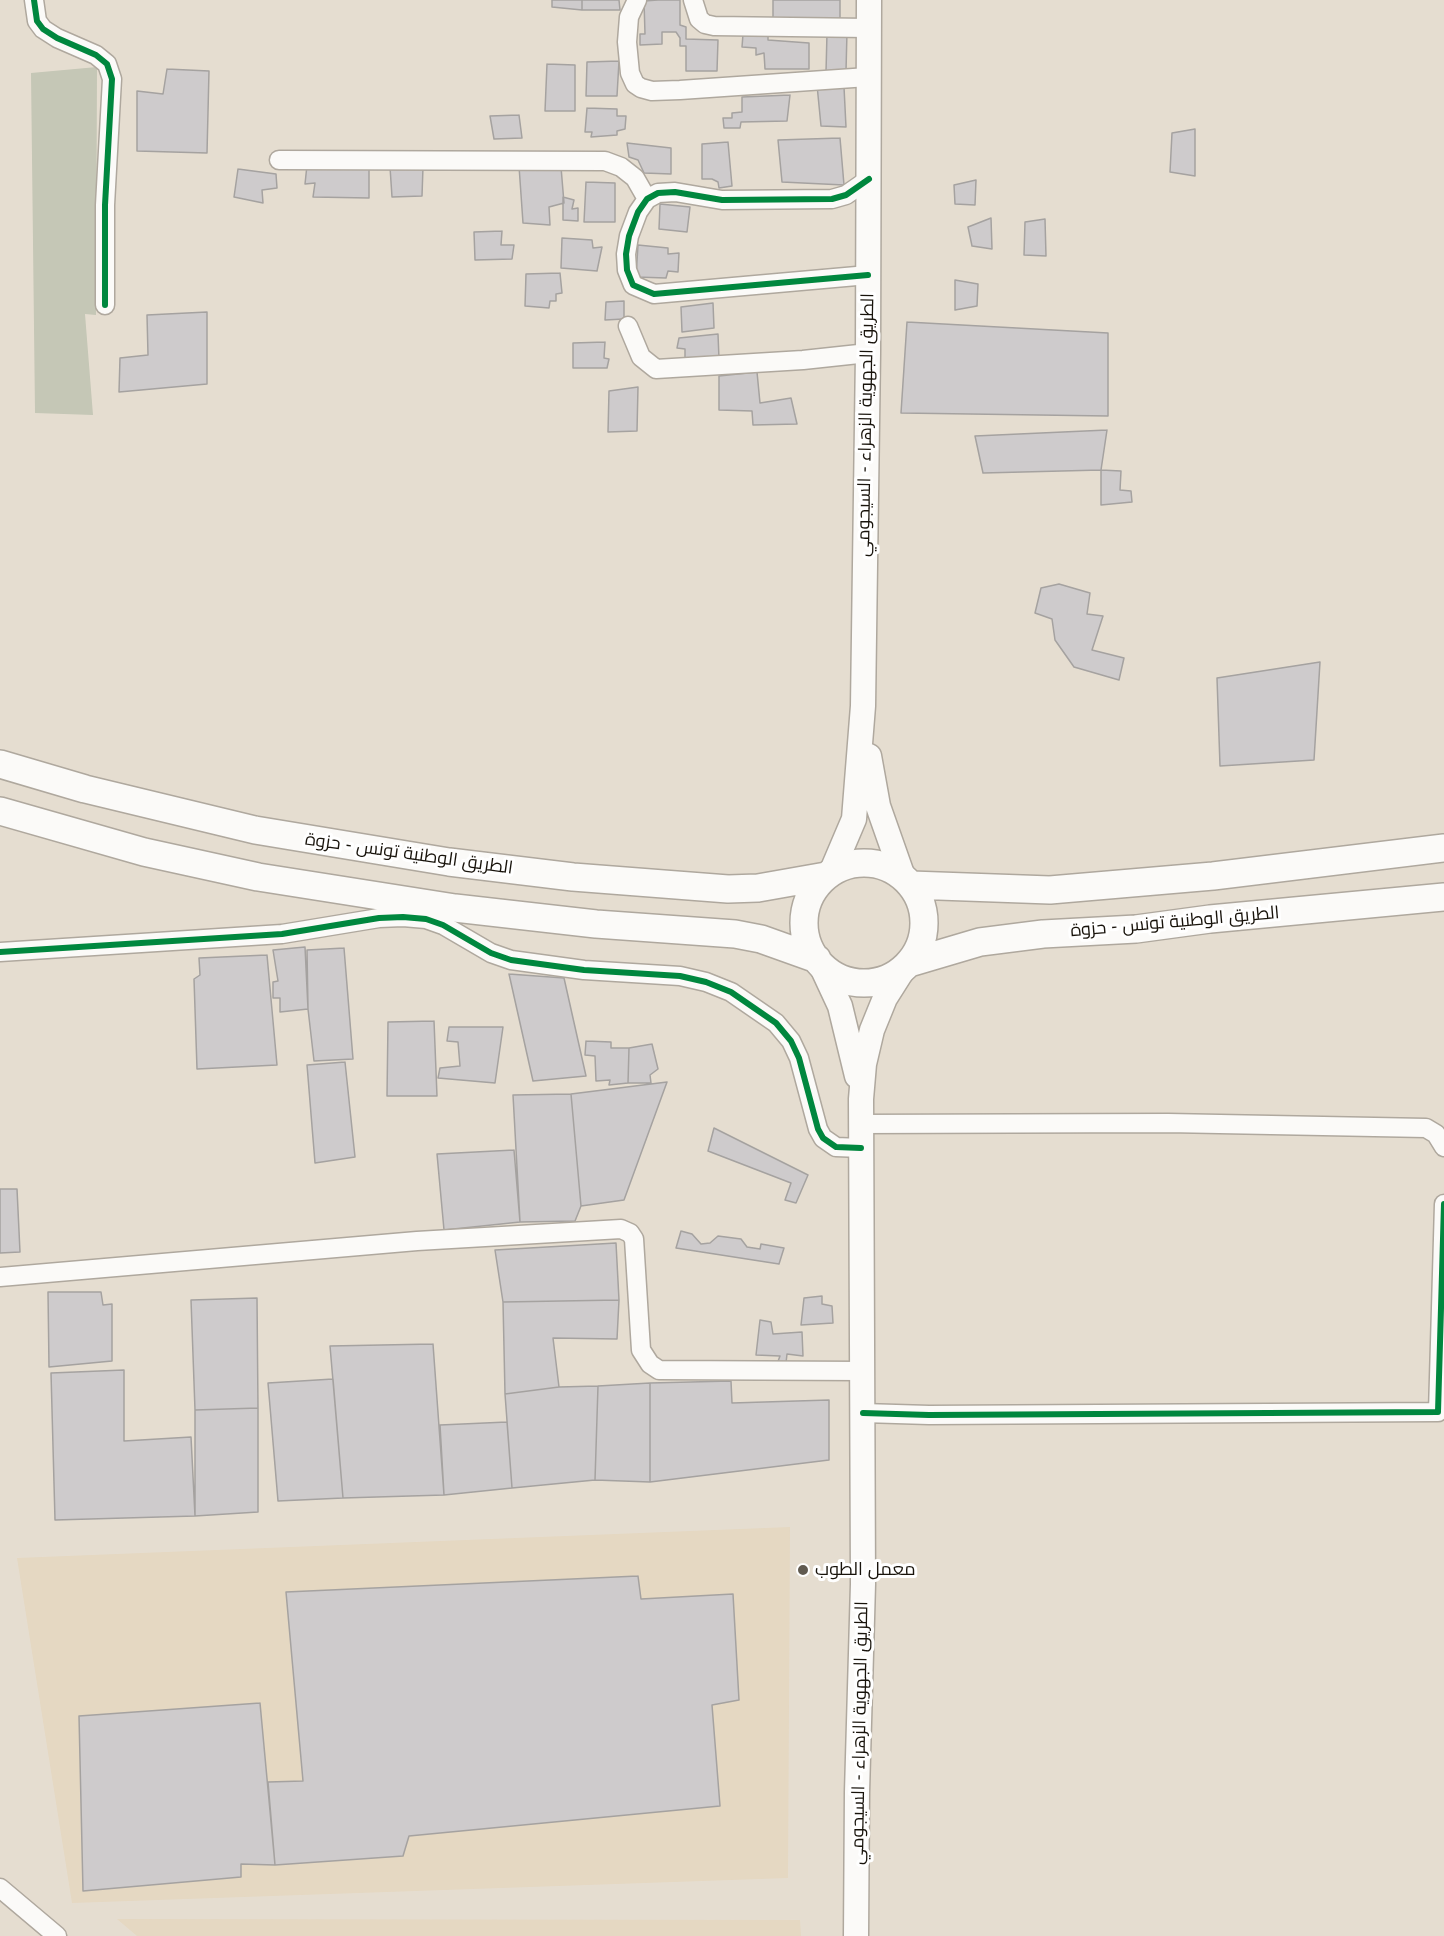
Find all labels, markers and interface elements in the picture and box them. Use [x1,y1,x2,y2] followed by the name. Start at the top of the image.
[853,293,879,557] street label: الطريق الجهوية الزهراء - السيجومي
[304,829,514,879] street label: الطريق الوطنية تونس - حزوة
[1070,902,1280,942] street label: الطريق الوطنية تونس - حزوة
[815,1559,915,1581] place label: معمل الطوب
[796,1563,810,1577] marker: معمل الطوب
[847,1601,873,1865] street label: الطريق الجهوية الزهراء - السيجومي

